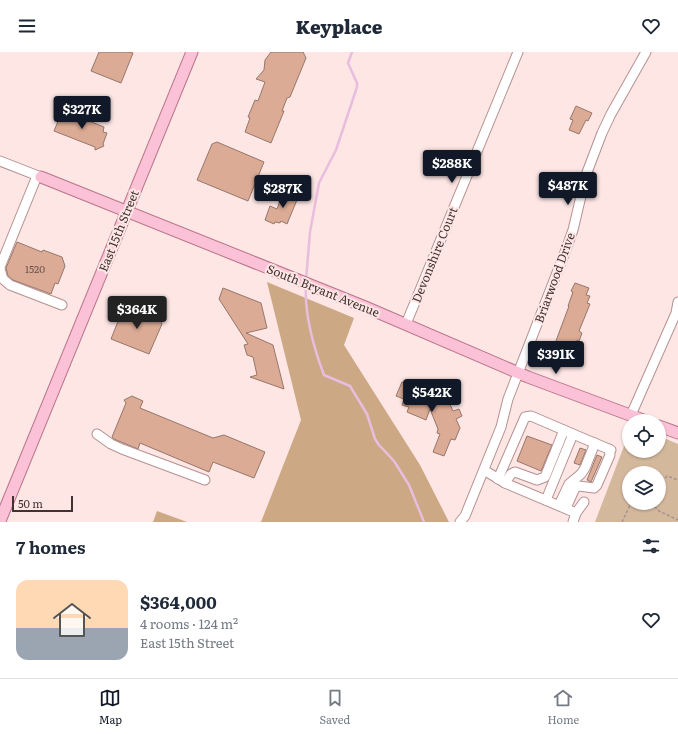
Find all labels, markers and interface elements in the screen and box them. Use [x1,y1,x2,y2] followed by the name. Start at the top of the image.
[296,13,382,40] text: Keyplace
[16,15,38,37] icon: menu
[640,15,662,37] icon: heart
[54,96,110,130] pin: $327K
[63,99,101,118] text: $327K
[424,150,480,184] pin: $288K
[432,153,472,172] text: $288K
[540,172,596,206] pin: $487K
[255,175,311,209] pin: $287K
[548,175,588,194] text: $487K
[263,178,303,197] text: $287K
[93,187,143,274] street label: East 15th Street
[407,204,462,305] street label: Devonshire Court
[529,230,579,325] street label: Briarwood Drive
[264,259,382,321] street label: South Bryant Avenue
[25,261,45,276] house number: 1520
[109,296,165,330] pin: $364K
[117,299,157,318] text: $364K
[528,341,584,375] pin: $391K
[537,344,575,363] text: $391K
[404,379,460,413] pin: $542K
[412,382,452,401] text: $542K
[622,414,666,510] map controls
[622,414,666,458] button: locate
[622,466,666,510] button: layers
[12,494,73,513] scale bar
[18,495,43,511] text: 50 m
[16,534,86,559] text: 7 homes
[640,535,662,557] icon: filters
[140,589,217,614] text: $364,000
[48,596,96,644] icon: home
[640,609,662,631] icon: heart
[140,614,238,633] text: 4 rooms · 124 m²
[140,633,234,652] text: East 15th Street
[99,687,122,727] tab: Map
[319,687,350,727] tab: Saved
[548,687,579,727] tab: Home

